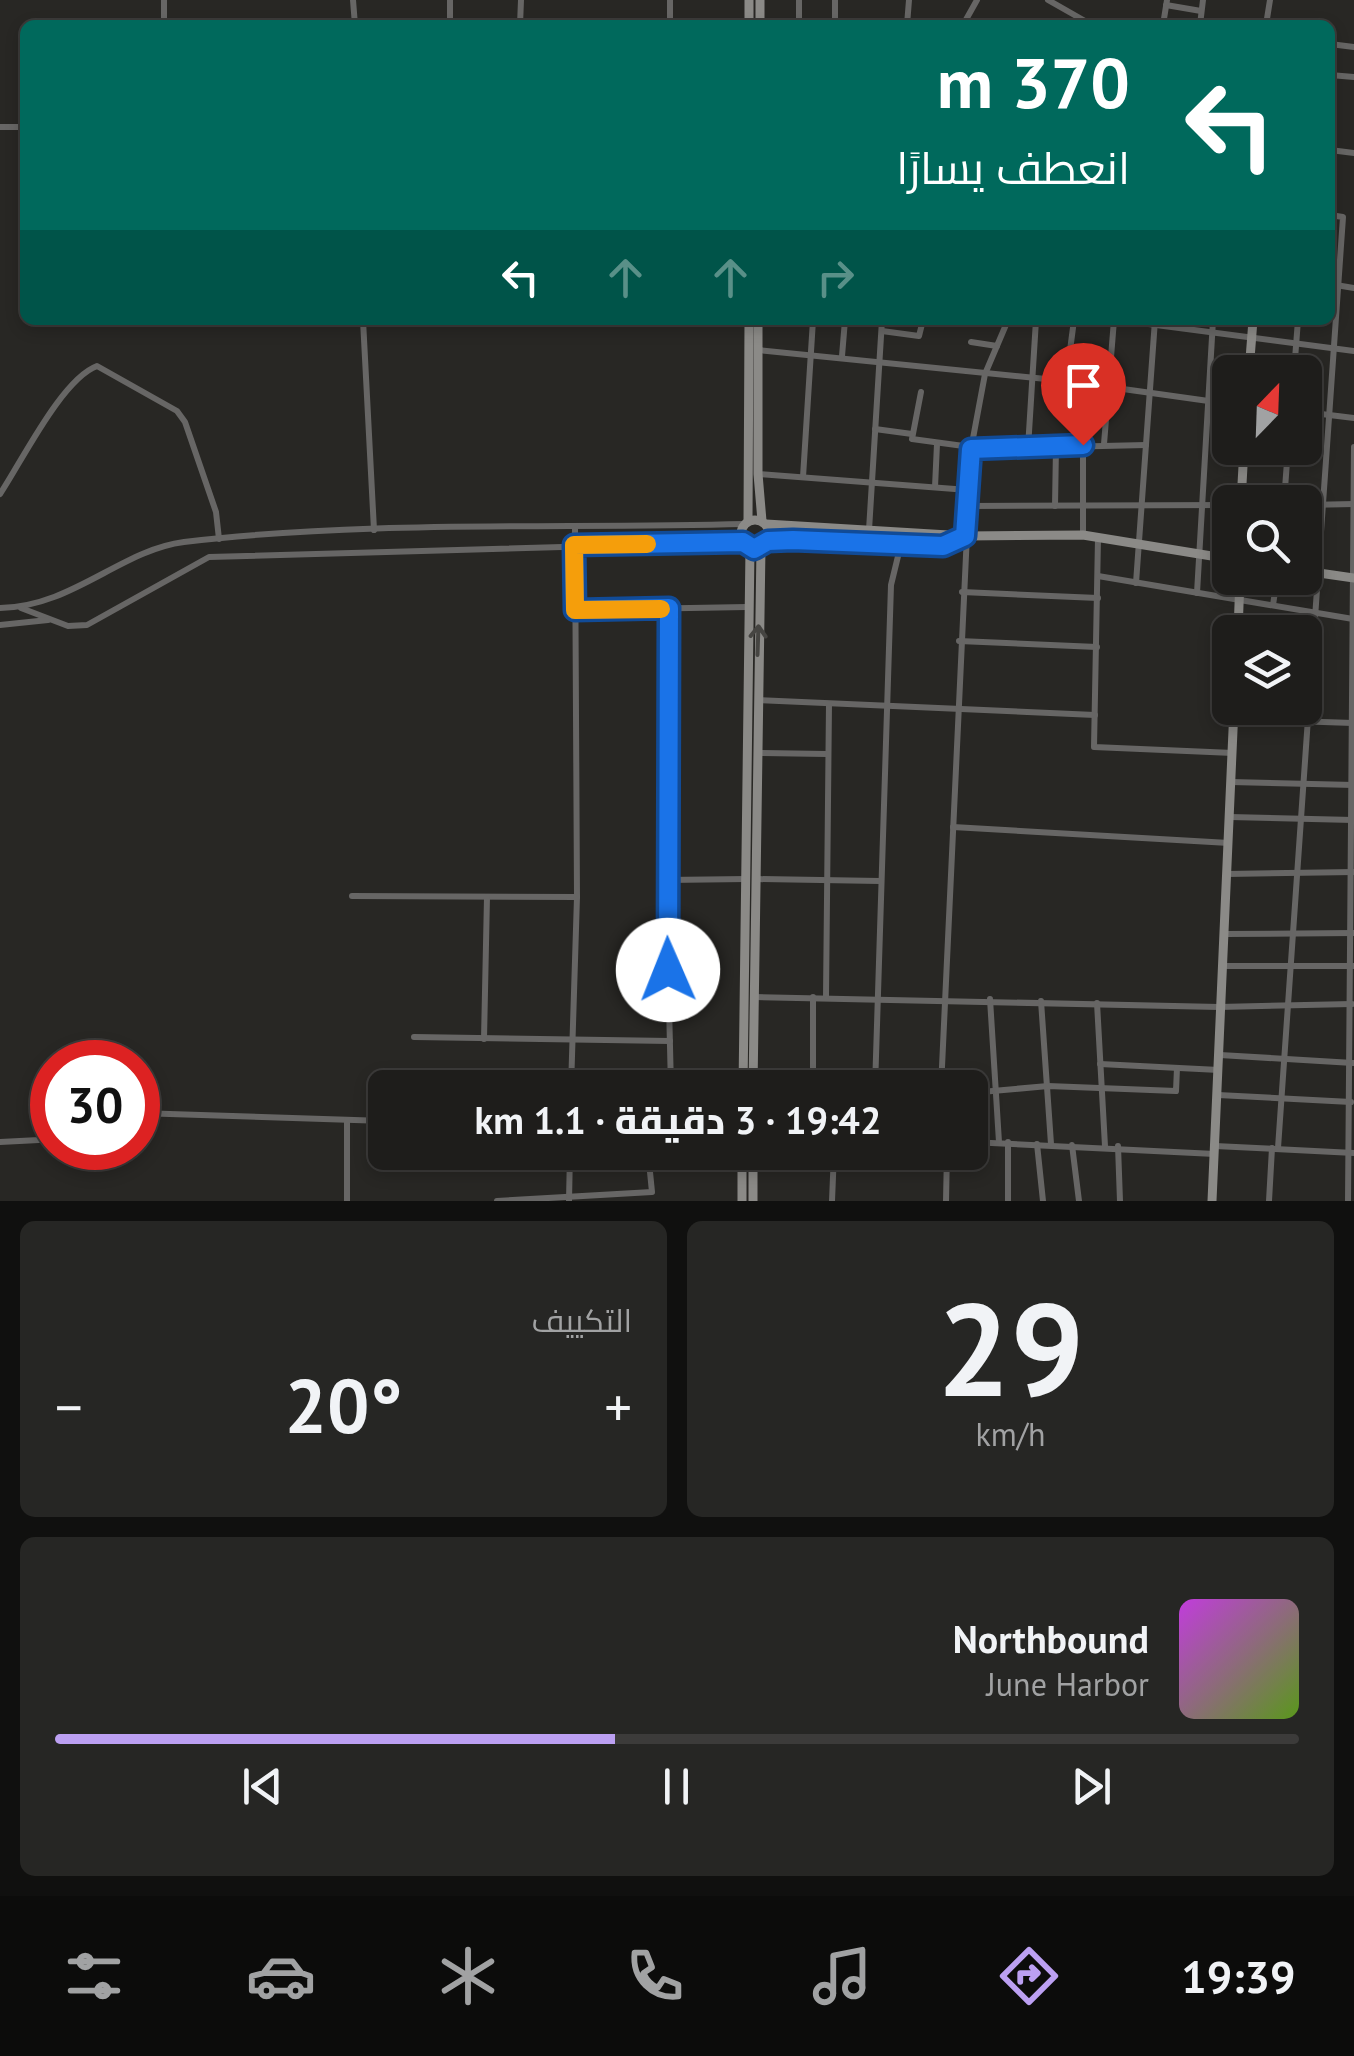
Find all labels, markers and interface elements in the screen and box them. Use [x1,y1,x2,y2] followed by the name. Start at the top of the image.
[937,37,1130,127] text: 370 m
[1165,60,1295,190] icon: left
[896,138,1130,196] text: انعطف يسارًا
[493,250,548,305] icon: left
[598,250,653,305] icon: ahead
[703,250,758,305] icon: ahead
[808,250,863,305] icon: right
[1041,343,1126,446] pin
[1212,355,1322,465] north arrow
[1212,355,1322,725] map controls
[1056,358,1111,413] icon: arrive
[1212,485,1322,595] button: search
[1212,615,1322,725] button: layers
[749,625,768,657] one-way arrow
[616,918,720,1022] position arrow
[30,1040,160,1170] speed limit sign: 30
[475,1095,881,1144] text: 19:42 · 3 دقيقة · 1.1 km
[937,1264,1084,1432] text: 29
[532,1299,632,1341] text: التكييف
[285,1357,402,1454] text: 20°
[55,1371,83,1442] text: −
[604,1371,632,1442] text: +
[975,1413,1046,1455] text: km/h
[953,1614,1149,1663] text: Northbound
[987,1663,1149,1705] text: June Harbor
[235,1759,290,1814] icon: previous
[649,1759,704,1814] icon: pause
[1064,1759,1119,1814] icon: next
[59,1941,129,2011] icon: filters
[246,1941,316,2011] icon: car
[433,1941,503,2011] icon: climate
[620,1941,690,2011] icon: phone
[807,1941,877,2011] icon: music
[994,1941,1064,2011] icon: directions
[1181,1947,1295,2005] text: 19:39

